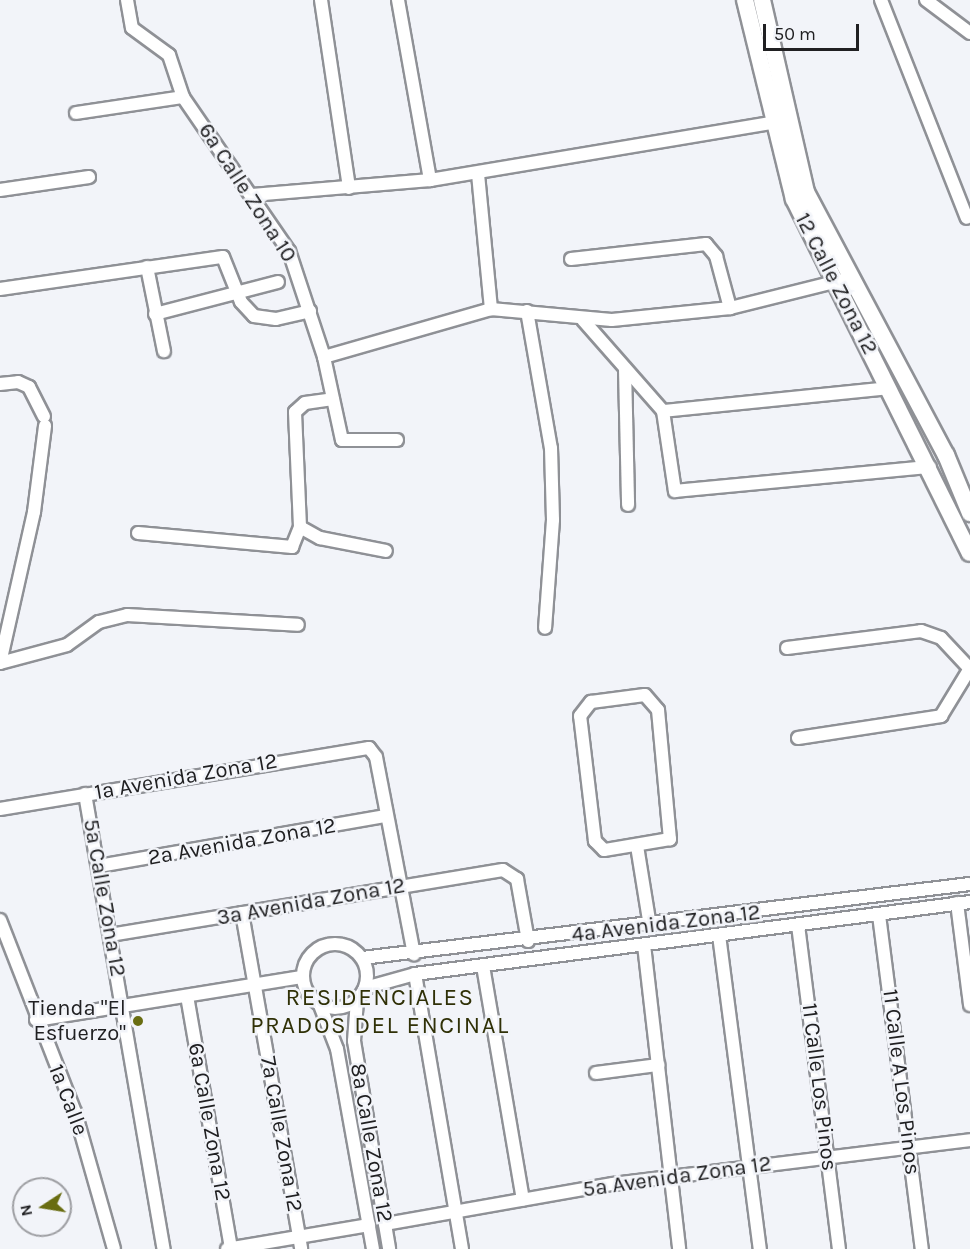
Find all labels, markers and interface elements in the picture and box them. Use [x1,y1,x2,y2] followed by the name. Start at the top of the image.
[766,12,862,50] scale bar
[774,23,816,45] text: 50 m
[192,119,302,267] street label: 6a Calle Zona 10
[789,209,883,359] street label: 12 Calle Zona 12
[93,748,279,806] street label: 1a Avenida Zona 12
[146,812,338,872] street label: 2a Avenida Zona 12
[77,817,131,979] street label: 5a Calle Zona 12
[215,872,407,932] street label: 3a Avenida Zona 12
[570,899,762,949] street label: 4a Avenida Zona 12
[250,984,510,1040] district label: RESIDENCIALES PRADOS DEL ENCINAL
[877,988,925,1176] street label: 11 Calle A Los Pinos
[28,995,126,1046] place label: Tienda "El Esfuerzo"
[796,1002,842,1172] street label: 11 Calle Los Pinos
[131,1014,145,1028] marker: Tienda "El Esfuerzo"
[182,1041,236,1203] street label: 6a Calle Zona 12
[254,1054,308,1214] street label: 7a Calle Zona 12
[42,1061,94,1139] street label: 1a Calle
[344,1061,398,1225] street label: 8a Calle Zona 12
[581,1151,773,1203] street label: 5a Avenida Zona 12
[12,1177,72,1237] north arrow
[15,1203,36,1218] text: N

